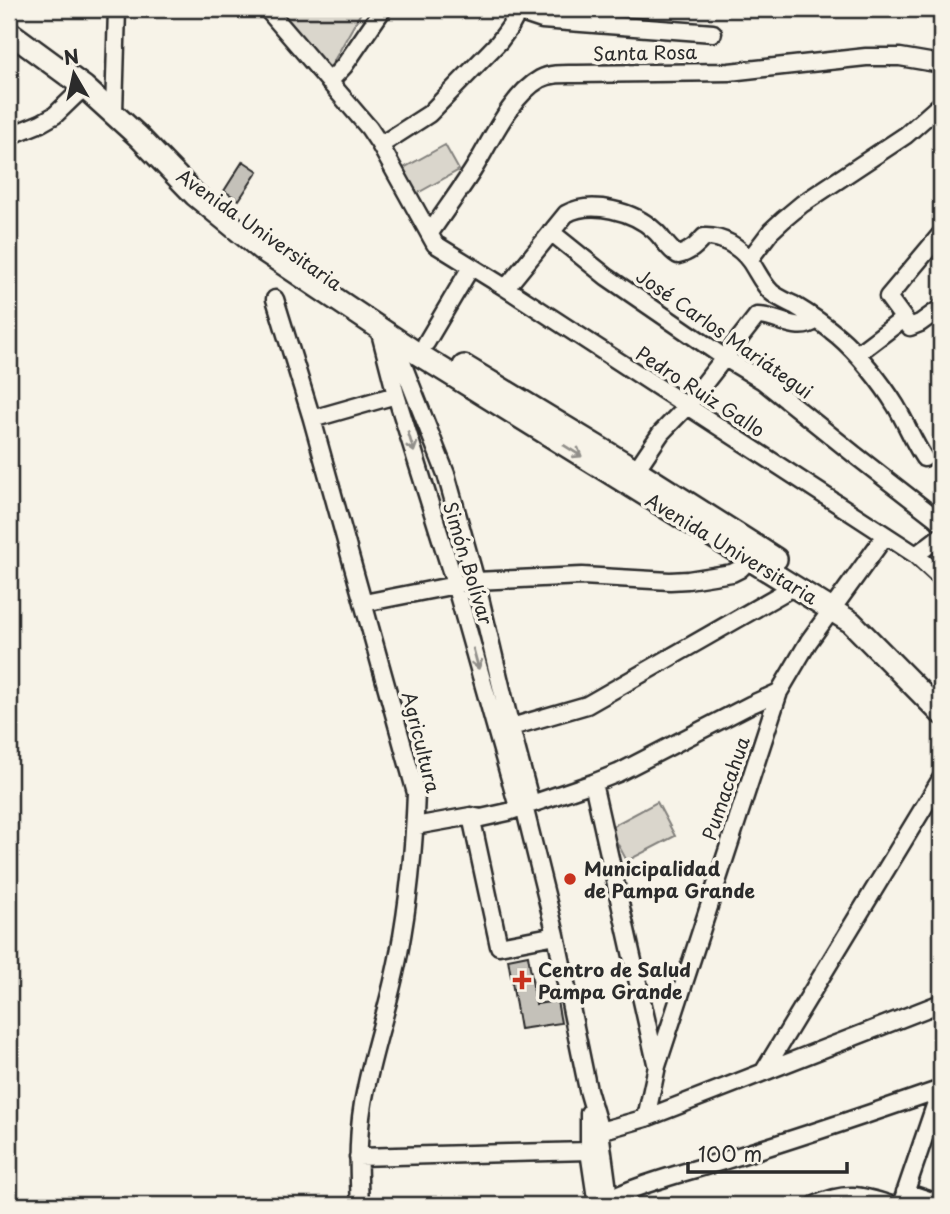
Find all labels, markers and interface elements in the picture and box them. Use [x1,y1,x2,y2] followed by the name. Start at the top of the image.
[593,37,697,67] street label: Santa Rosa
[38,38,108,108] north arrow
[62,41,81,71] text: N
[172,161,348,297] street label: Avenida Universitaria
[631,261,819,405] street label: José Carlos Mariátegui
[631,339,771,443] street label: Pedro Ruiz Gallo
[405,430,418,452] one-way arrow
[563,444,583,458] one-way arrow
[641,485,823,611] street label: Avenida Universitaria
[437,498,501,628] street label: Simón Bolívar
[470,648,483,670] one-way arrow
[396,688,448,796] street label: Agricultura
[694,732,756,844] street label: Pumacahua
[584,854,755,904] place label: Municipalidad de Pampa Grande
[562,871,578,887] marker: Municipalidad de Pampa Grande
[538,955,691,1005] place label: Centro de Salud Pampa Grande
[512,970,532,990] marker: Centro de Salud Pampa Grande
[688,1130,847,1174] scale bar
[698,1137,762,1169] text: 100 m

